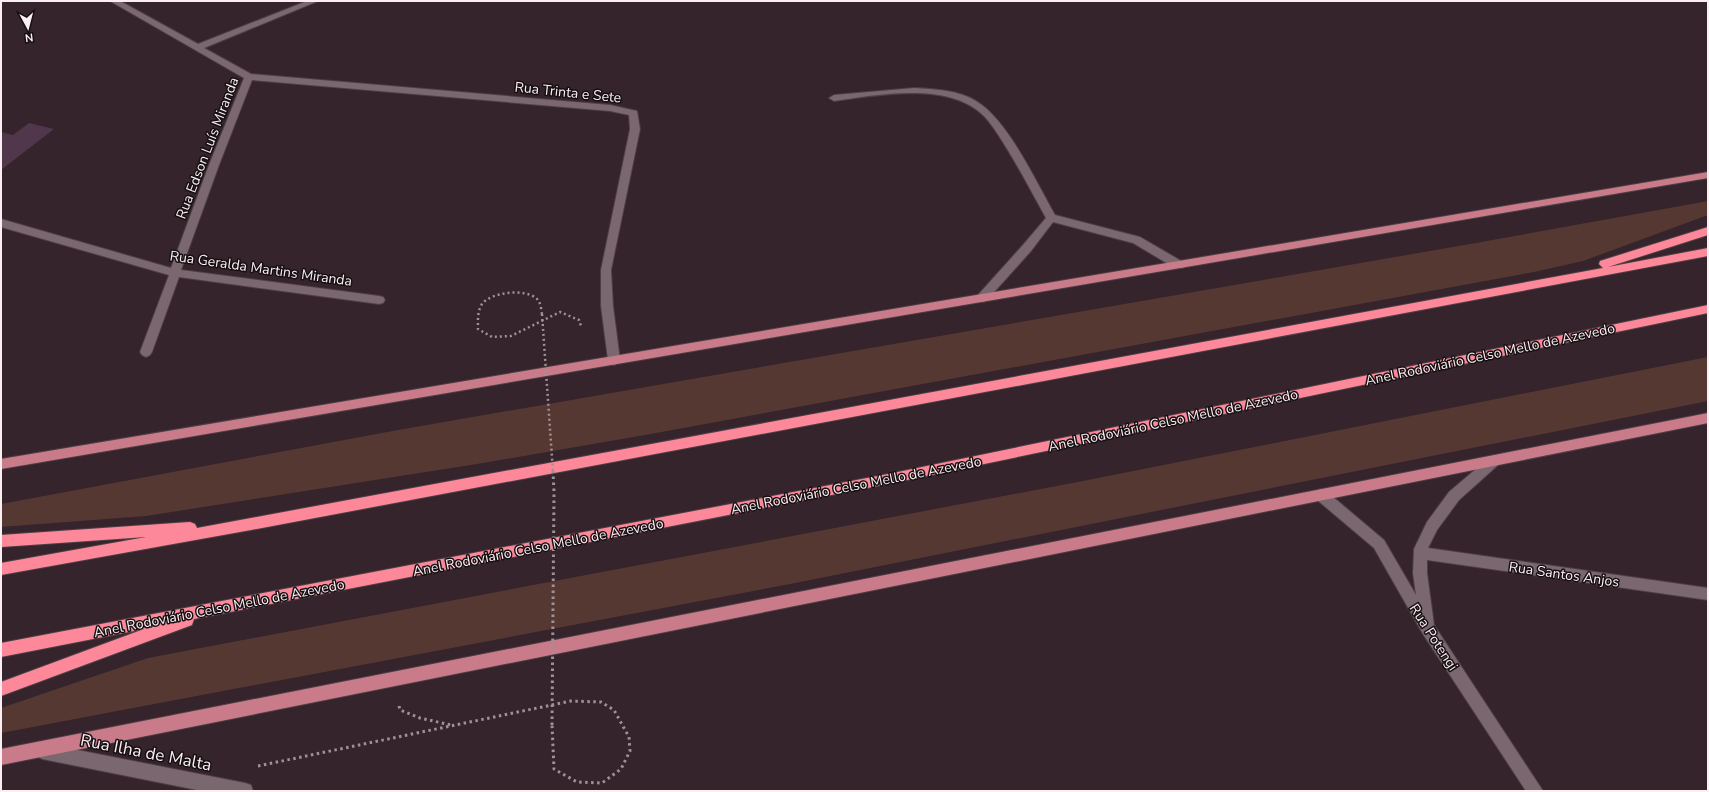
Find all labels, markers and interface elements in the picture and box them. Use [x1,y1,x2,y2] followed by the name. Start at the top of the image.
[8,8,48,48] north arrow
[24,29,34,45] text: N
[172,74,243,222] street label: Rua Edson Luís Miranda
[514,77,622,108] street label: Rua Trinta e Sete
[169,246,353,291] street label: Rua Geralda Martins Miranda
[1363,319,1617,390] street label: Anel Rodoviário Celso Mello de Azevedo
[1046,385,1300,456] street label: Anel Rodoviário Celso Mello de Azevedo
[729,452,983,519] street label: Anel Rodoviário Celso Mello de Azevedo
[411,514,665,581] street label: Anel Rodoviário Celso Mello de Azevedo
[1508,557,1621,592] street label: Rua Santos Anjos
[92,575,346,642] street label: Anel Rodoviário Celso Mello de Azevedo
[1405,600,1462,674] street label: Rua Potengi
[78,728,214,777] street label: Rua Ilha de Malta

